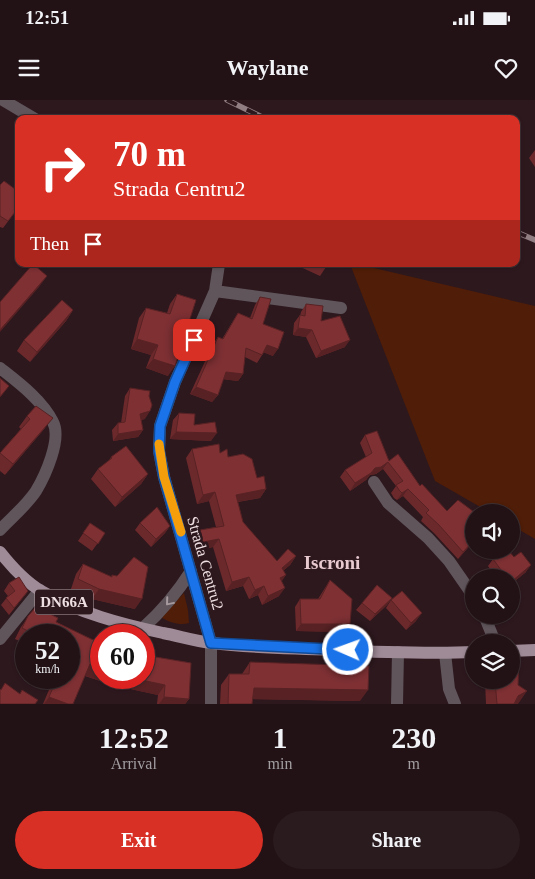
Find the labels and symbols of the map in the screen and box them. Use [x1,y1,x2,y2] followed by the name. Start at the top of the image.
[173,319,215,361] pin
[184,514,227,612] street label: Strada Centru2
[304,552,360,573] district label: Iscroni
[35,590,93,614] road number: DN66A
[166,596,175,605] one-way arrow
[321,623,373,675] position arrow
[90,624,155,689] speed limit sign: 60

